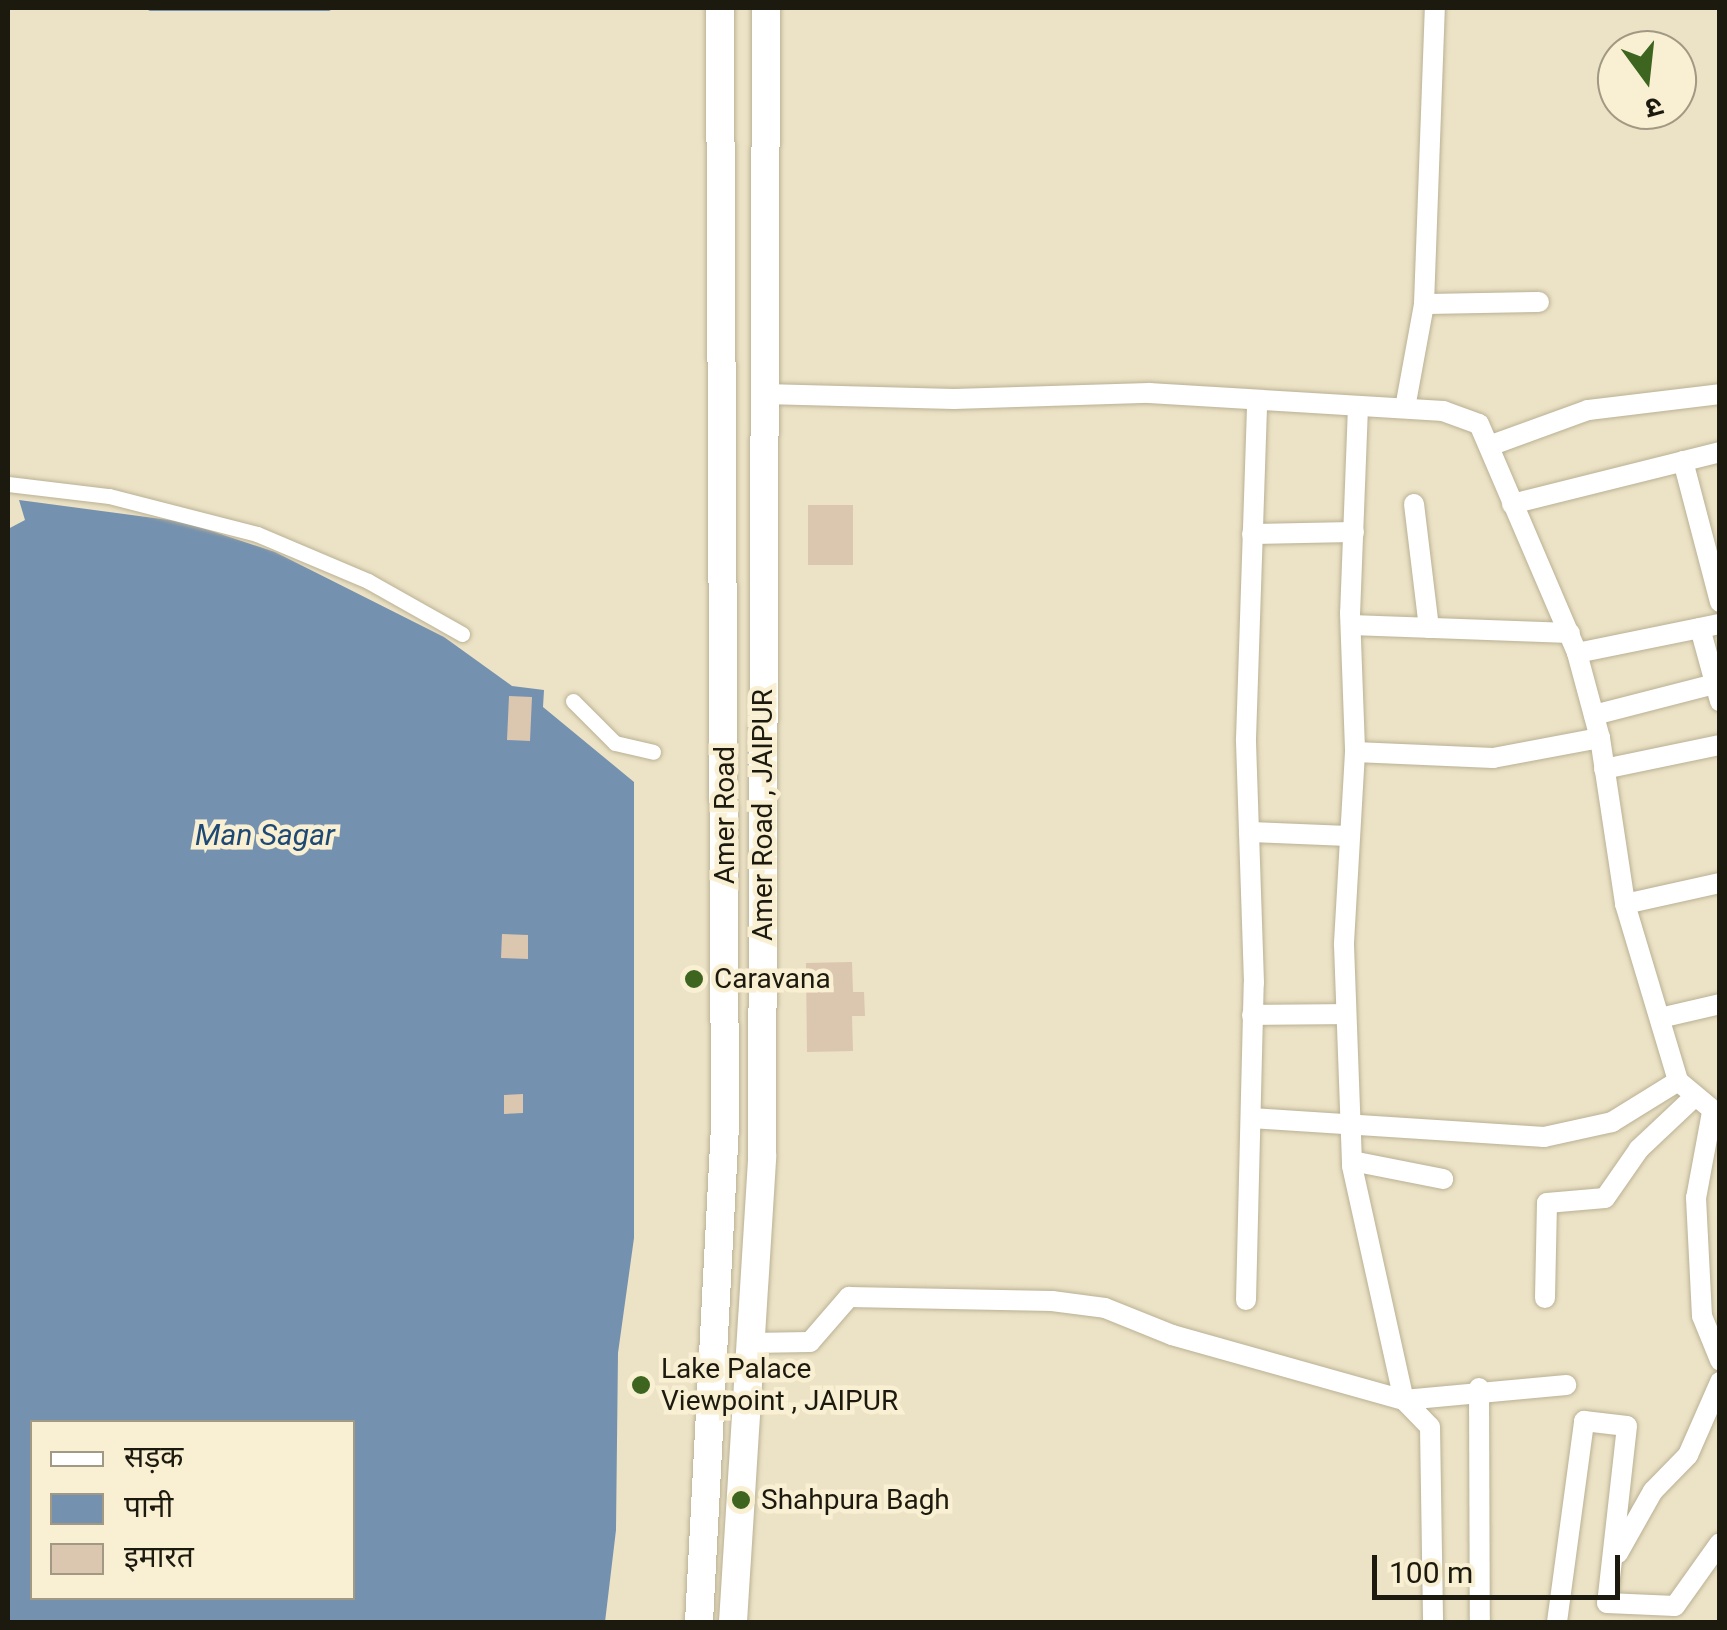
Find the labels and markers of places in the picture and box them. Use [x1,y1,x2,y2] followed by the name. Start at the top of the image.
[714,962,831,996] place label: Caravana
[683,968,705,990] marker: Caravana
[661,1352,898,1418] place label: Lake Palace Viewpoint , JAIPUR
[630,1374,652,1396] marker: Lake Palace Viewpoint , JAIPUR
[761,1483,950,1517] place label: Shahpura Bagh
[730,1489,752,1511] marker: Shahpura Bagh

